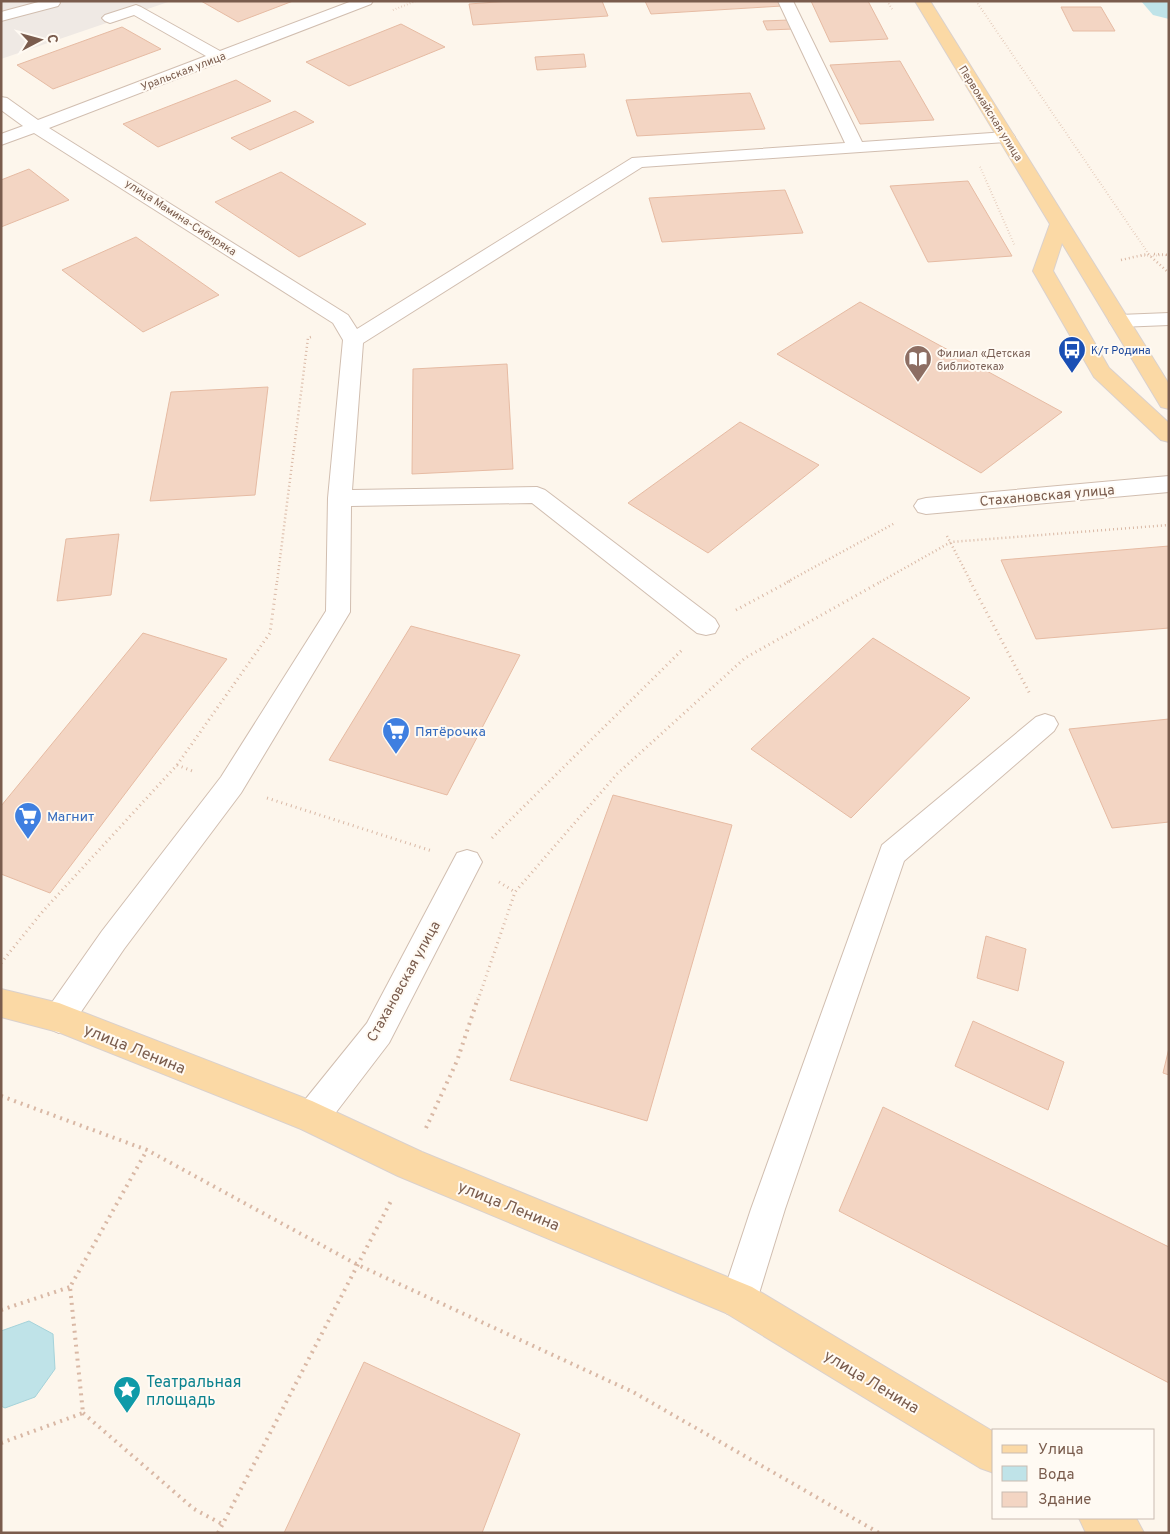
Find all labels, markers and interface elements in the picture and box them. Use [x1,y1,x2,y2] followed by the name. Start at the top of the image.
[15,15,65,65] north arrow
[43,33,60,44] text: С
[139,49,228,95] street label: Уральская улица
[955,63,1025,164] street label: Первомайская улица
[122,177,239,259] street label: улица Мамина-Сибиряка
[1057,335,1087,374] bus stop icon: К/т Родина
[903,344,933,383] library icon: Филиал «Детская библиотека»
[1091,344,1151,358] place label: К/т Родина
[937,347,1031,374] place label: Филиал «Детская библиотека»
[979,482,1115,511] street label: Стахановская улица
[381,716,411,755] supermarket icon: Пятёрочка
[415,724,486,741] place label: Пятёрочка
[13,801,43,840] supermarket icon: Магнит
[47,809,94,826] place label: Магнит
[364,918,445,1045] street label: Стахановская улица
[80,1020,188,1079] street label: улица Ленина
[454,1177,562,1236] street label: улица Ленина
[820,1346,922,1419] street label: улица Ленина
[146,1373,241,1411] place label: Театральная площадь
[112,1375,142,1414] place icon: Театральная площадь
[992,1429,1155,1519] legend
[1038,1441,1083,1460] text: Улица
[1038,1466,1074,1485] text: Вода
[1038,1491,1091,1510] text: Здание

